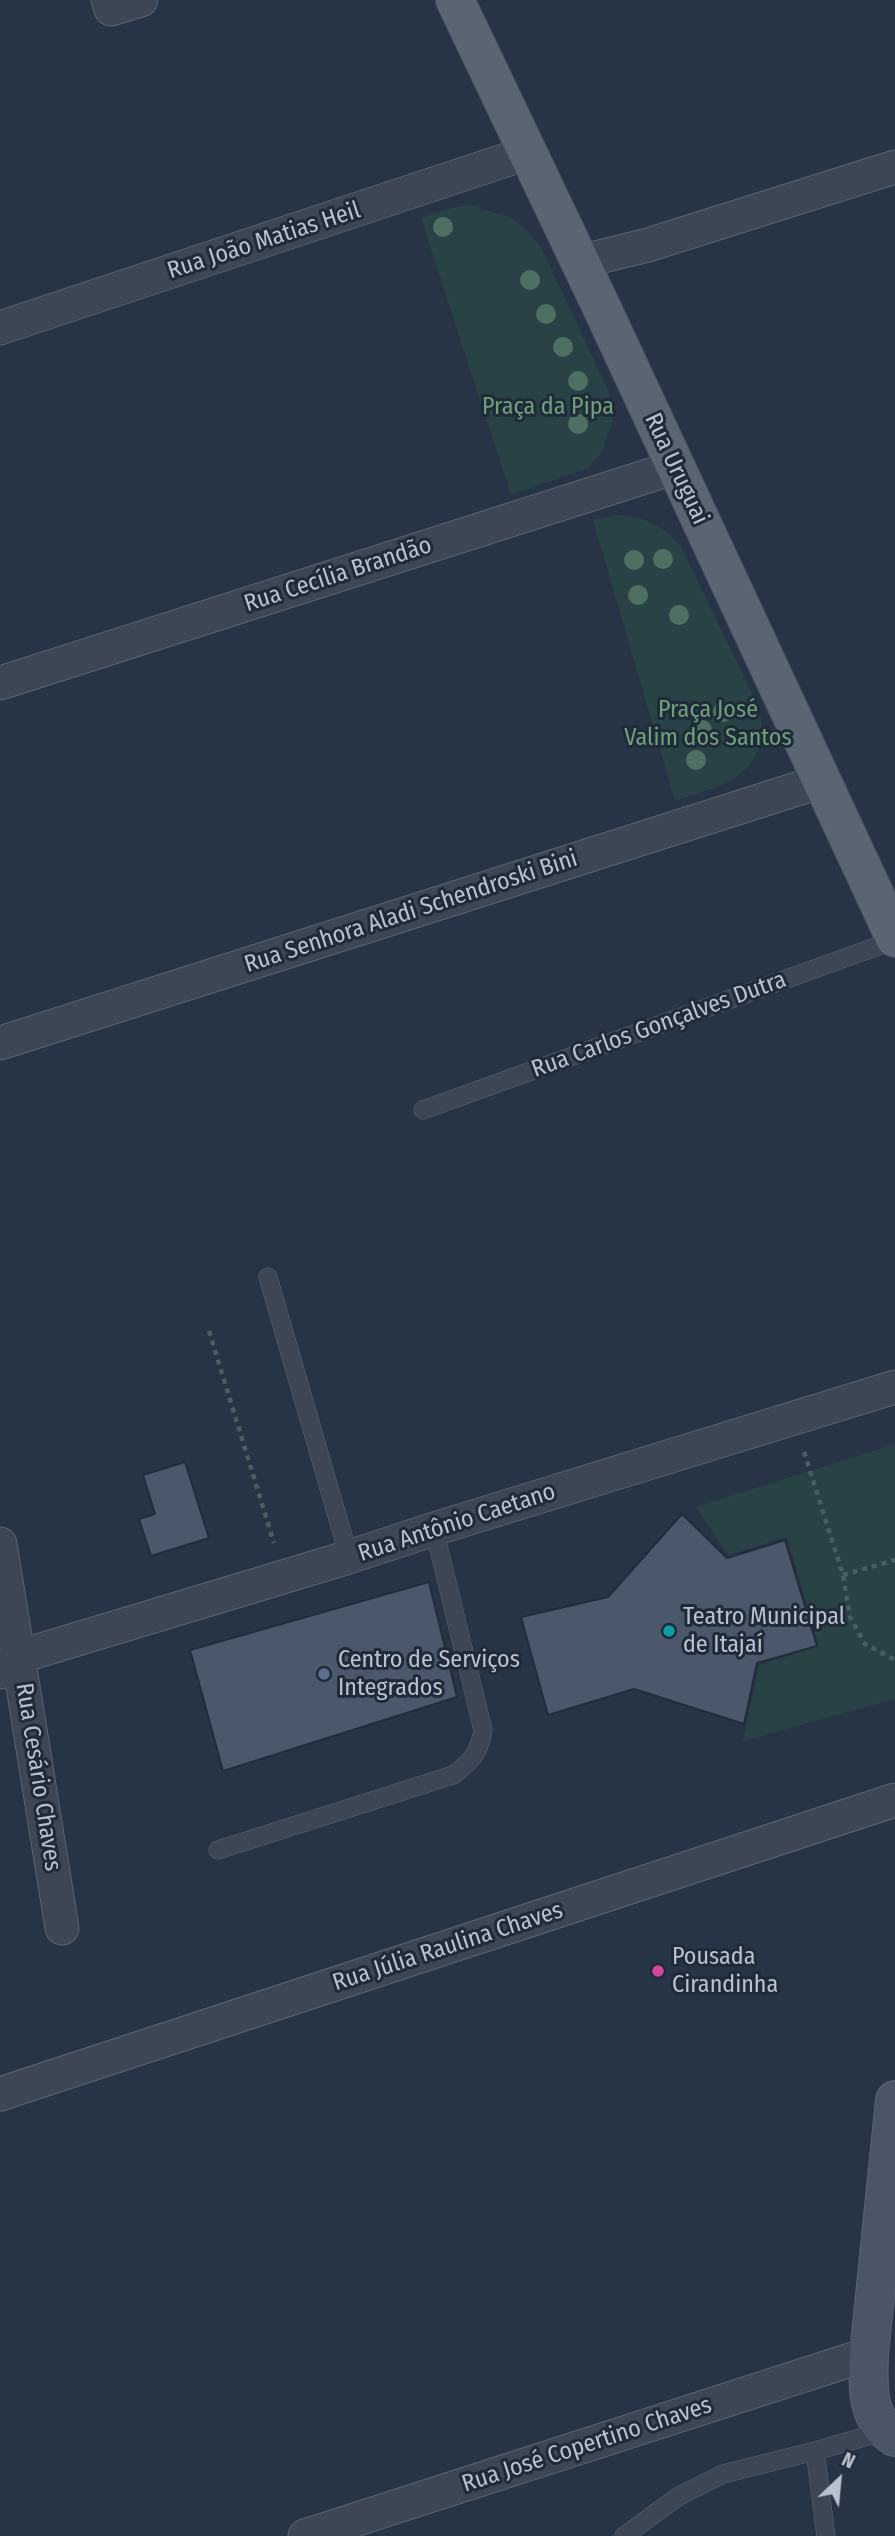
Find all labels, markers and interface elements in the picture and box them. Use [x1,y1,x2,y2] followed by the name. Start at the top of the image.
[164,196,364,286] street label: Rua João Matias Heil
[482,393,614,421] park label: Praça da Pipa
[638,409,714,529] street label: Rua Uruguai
[241,531,435,619] street label: Rua Cecília Brandão
[624,696,792,752] park label: Praça José Valim dos Santos
[241,844,581,980] street label: Rua Senhora Aladi Schendroski Bini
[528,966,790,1084] street label: Rua Carlos Gonçalves Dutra
[355,1478,559,1568] street label: Rua Antônio Caetano
[683,1603,845,1659] place label: Teatro Municipal de Itajaí
[661,1623,677,1639] marker: Teatro Municipal de Itajaí
[338,1646,520,1702] place label: Centro de Serviços Integrados
[316,1666,332,1682] marker: Centro de Serviços Integrados
[9,1681,67,1873] street label: Rua Cesário Chaves
[329,1896,567,1998] street label: Rua Júlia Raulina Chaves
[672,1943,778,1999] place label: Pousada Cirandinha
[650,1963,666,1979] marker: Pousada Cirandinha
[459,2391,715,2499] street label: Rua José Copertino Chaves
[804,2445,874,2515] north arrow
[838,2448,859,2474] text: N

